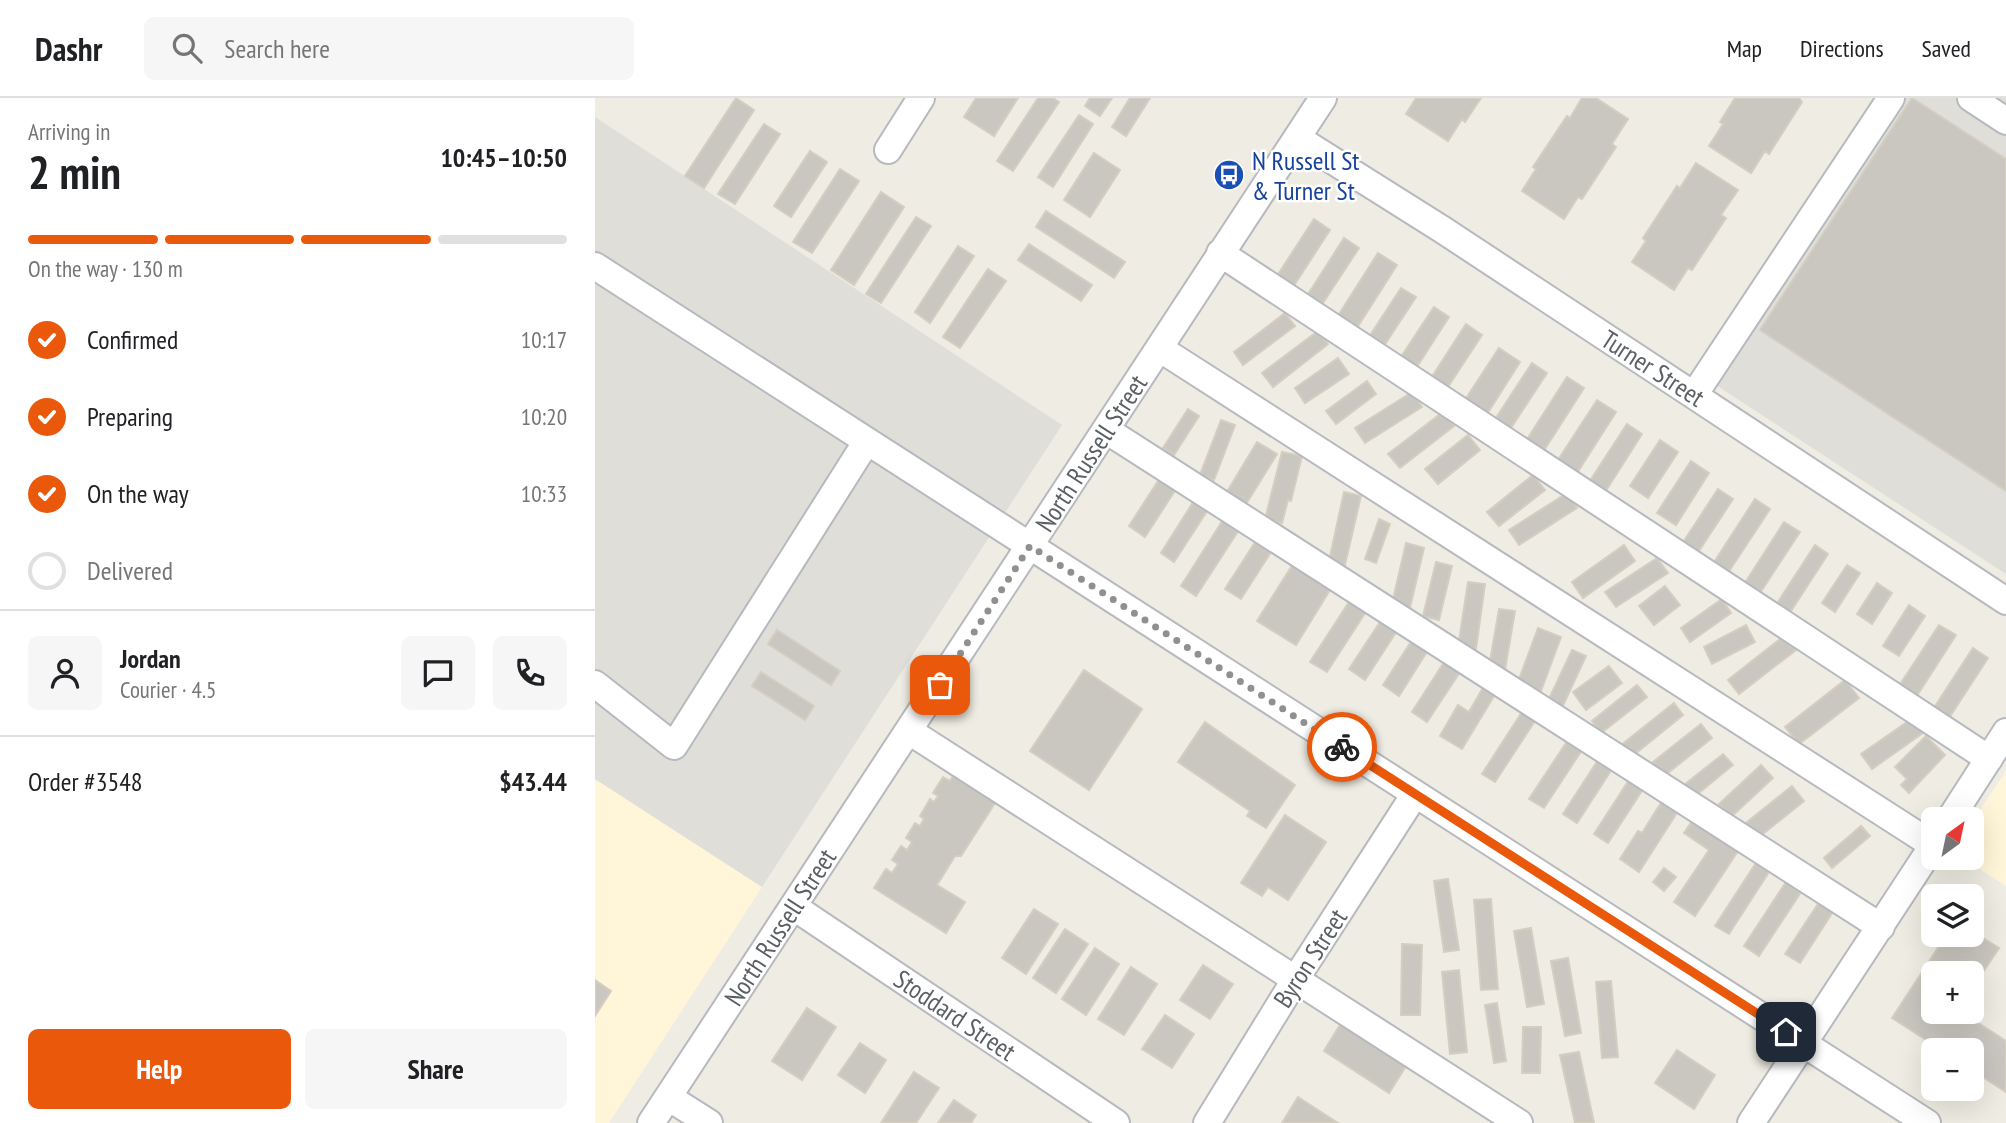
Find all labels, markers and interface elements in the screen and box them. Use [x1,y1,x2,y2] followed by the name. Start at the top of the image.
[144,17,634,80] search box
[35,27,102,70] text: Dashr
[168,29,206,67] icon: search
[224,32,330,65] text: Search here
[1727,33,1762,64] text: Map
[1800,33,1884,64] text: Directions
[1922,33,1971,64] text: Saved
[28,117,110,146] text: Arriving in
[440,141,567,174] text: 10:45–10:50
[28,142,121,202] text: 2 min
[1252,144,1359,207] place label: N Russell St & Turner St
[1212,158,1246,192] bus stop icon: N Russell St & Turner St
[28,254,183,283] text: On the way · 130 m
[28,321,66,359] icon: check
[1595,322,1711,414] street label: Turner Street
[87,323,178,356] text: Confirmed
[521,325,567,354] text: 10:17
[1028,368,1154,538] street label: North Russell Street
[28,398,66,436] icon: check
[87,400,173,433] text: Preparing
[521,402,567,431] text: 10:20
[28,475,66,513] icon: check
[87,477,189,510] text: On the way
[521,479,567,508] text: 10:33
[87,554,173,587] text: Delivered
[28,636,102,710] button: person
[401,636,475,710] button: chat
[493,636,567,710] button: phone
[120,642,181,675] text: Jordan
[910,655,970,715] pin
[921,666,959,704] icon: bag
[120,675,216,704] text: Courier · 4.5
[1307,712,1377,782] courier
[1323,728,1361,766] icon: bike
[28,765,143,798] text: Order #3548
[499,765,567,798] text: $43.44
[1921,807,1985,870] north arrow
[1921,807,1984,1101] map controls
[717,842,843,1012] street label: North Russell Street
[1921,884,1984,947] button: layers
[1266,902,1354,1014] street label: Byron Street
[1921,961,1984,1024] button: +
[888,962,1022,1068] street label: Stoddard Street
[1756,1002,1816,1062] pin
[1767,1013,1805,1051] icon: home
[28,1029,291,1109] button: Help
[305,1029,567,1109] button: Share
[1921,1038,1984,1101] button: −

